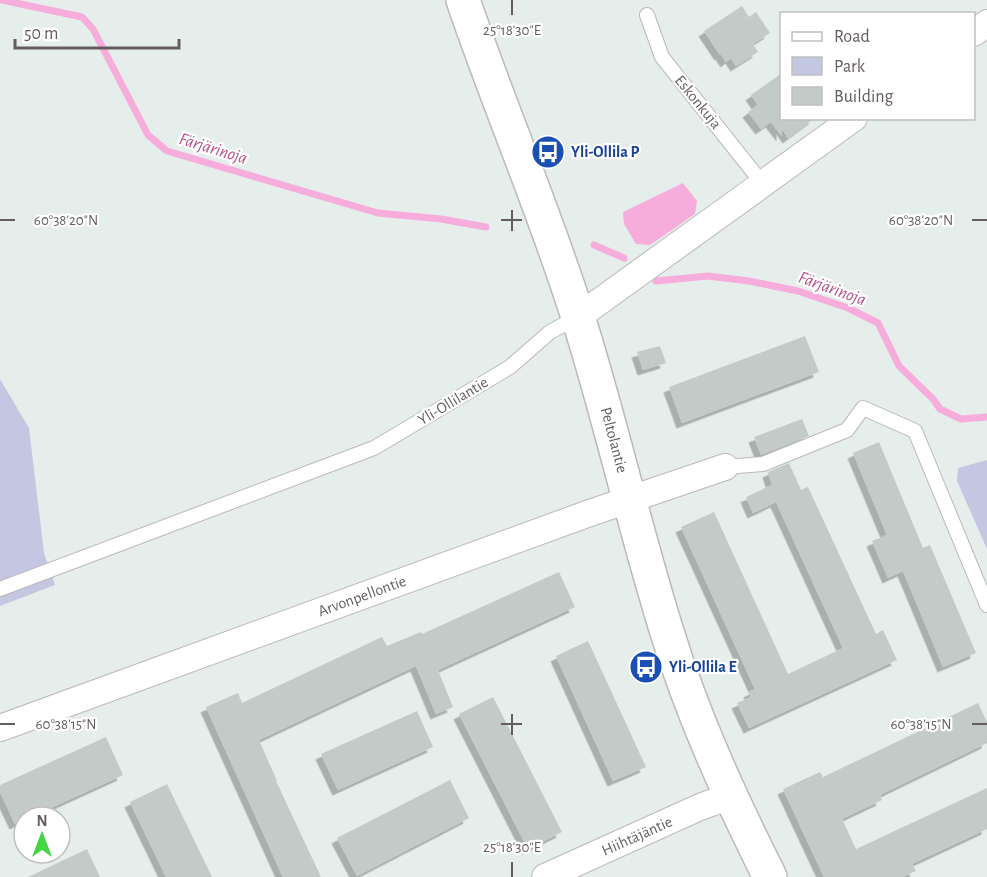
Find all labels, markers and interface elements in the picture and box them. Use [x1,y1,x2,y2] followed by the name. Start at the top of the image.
[15,12,178,50] scale bar
[780,12,975,120] legend
[483,23,541,38] text: 25°18'30"E
[24,25,58,43] text: 50 m
[834,28,870,46] text: Road
[834,58,866,76] text: Park
[671,72,724,132] street label: Eskonkuja
[834,88,894,106] text: Building
[177,130,249,168] water label: Färjärinoja
[530,134,566,170] bus stop icon: Yli-Ollila P
[571,144,639,160] place label: Yli-Ollila P
[34,213,98,228] text: 60°38'20"N
[889,213,953,228] text: 60°38'20"N
[796,269,868,310] water label: Färjärinoja
[415,374,491,428] street label: Yli-Ollilantie
[598,405,630,475] street label: Peltolantie
[316,573,408,619] street label: Arvonpellontie
[628,649,664,685] bus stop icon: Yli-Ollila E
[669,659,737,675] place label: Yli-Ollila E
[35,717,97,732] text: 60°38'15"N
[890,717,952,732] text: 60°38'15"N
[12,805,72,865] north arrow
[36,813,48,829] text: N
[599,813,675,860] street label: Hiihtäjäntie
[483,840,541,855] text: 25°18'30"E

